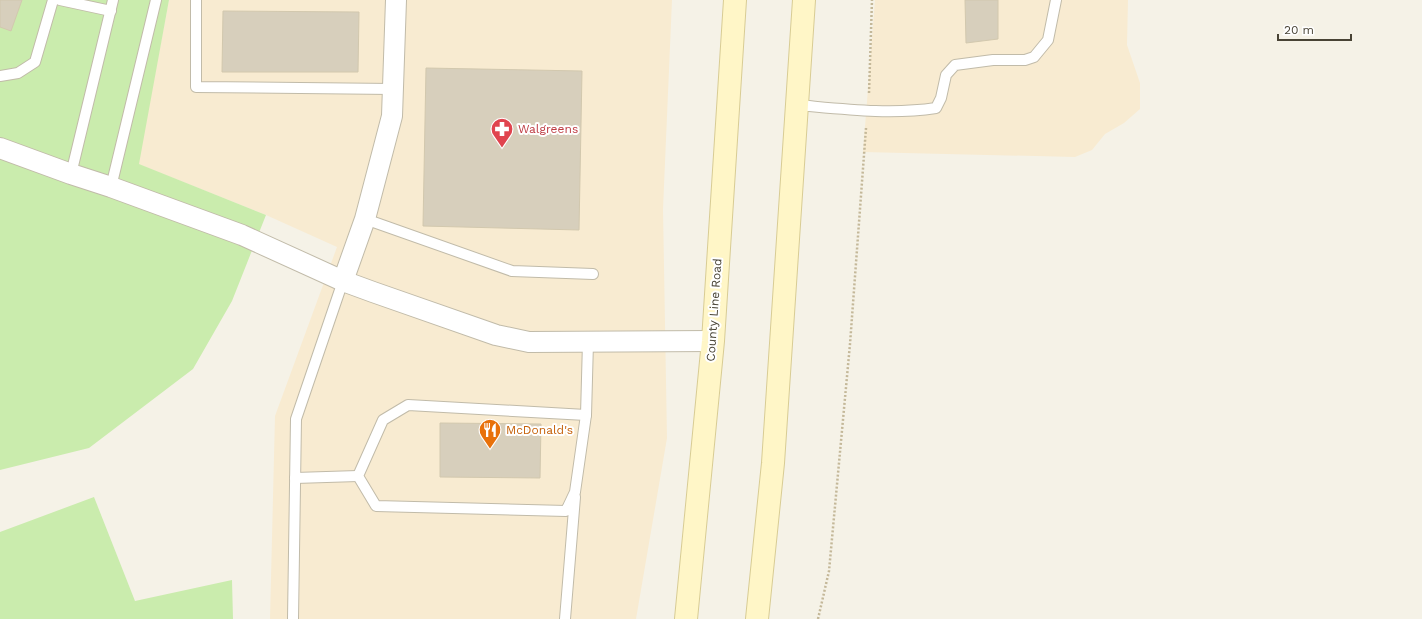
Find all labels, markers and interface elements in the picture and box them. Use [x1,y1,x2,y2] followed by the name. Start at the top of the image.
[1278,16,1351,42] scale bar
[1284,23,1314,37] text: 20 m
[489,116,515,149] pharmacy icon: Walgreens
[518,122,578,136] place label: Walgreens
[703,258,725,362] street label: County Line Road
[477,417,503,450] restaurant icon: McDonald's
[506,423,573,437] place label: McDonald's

